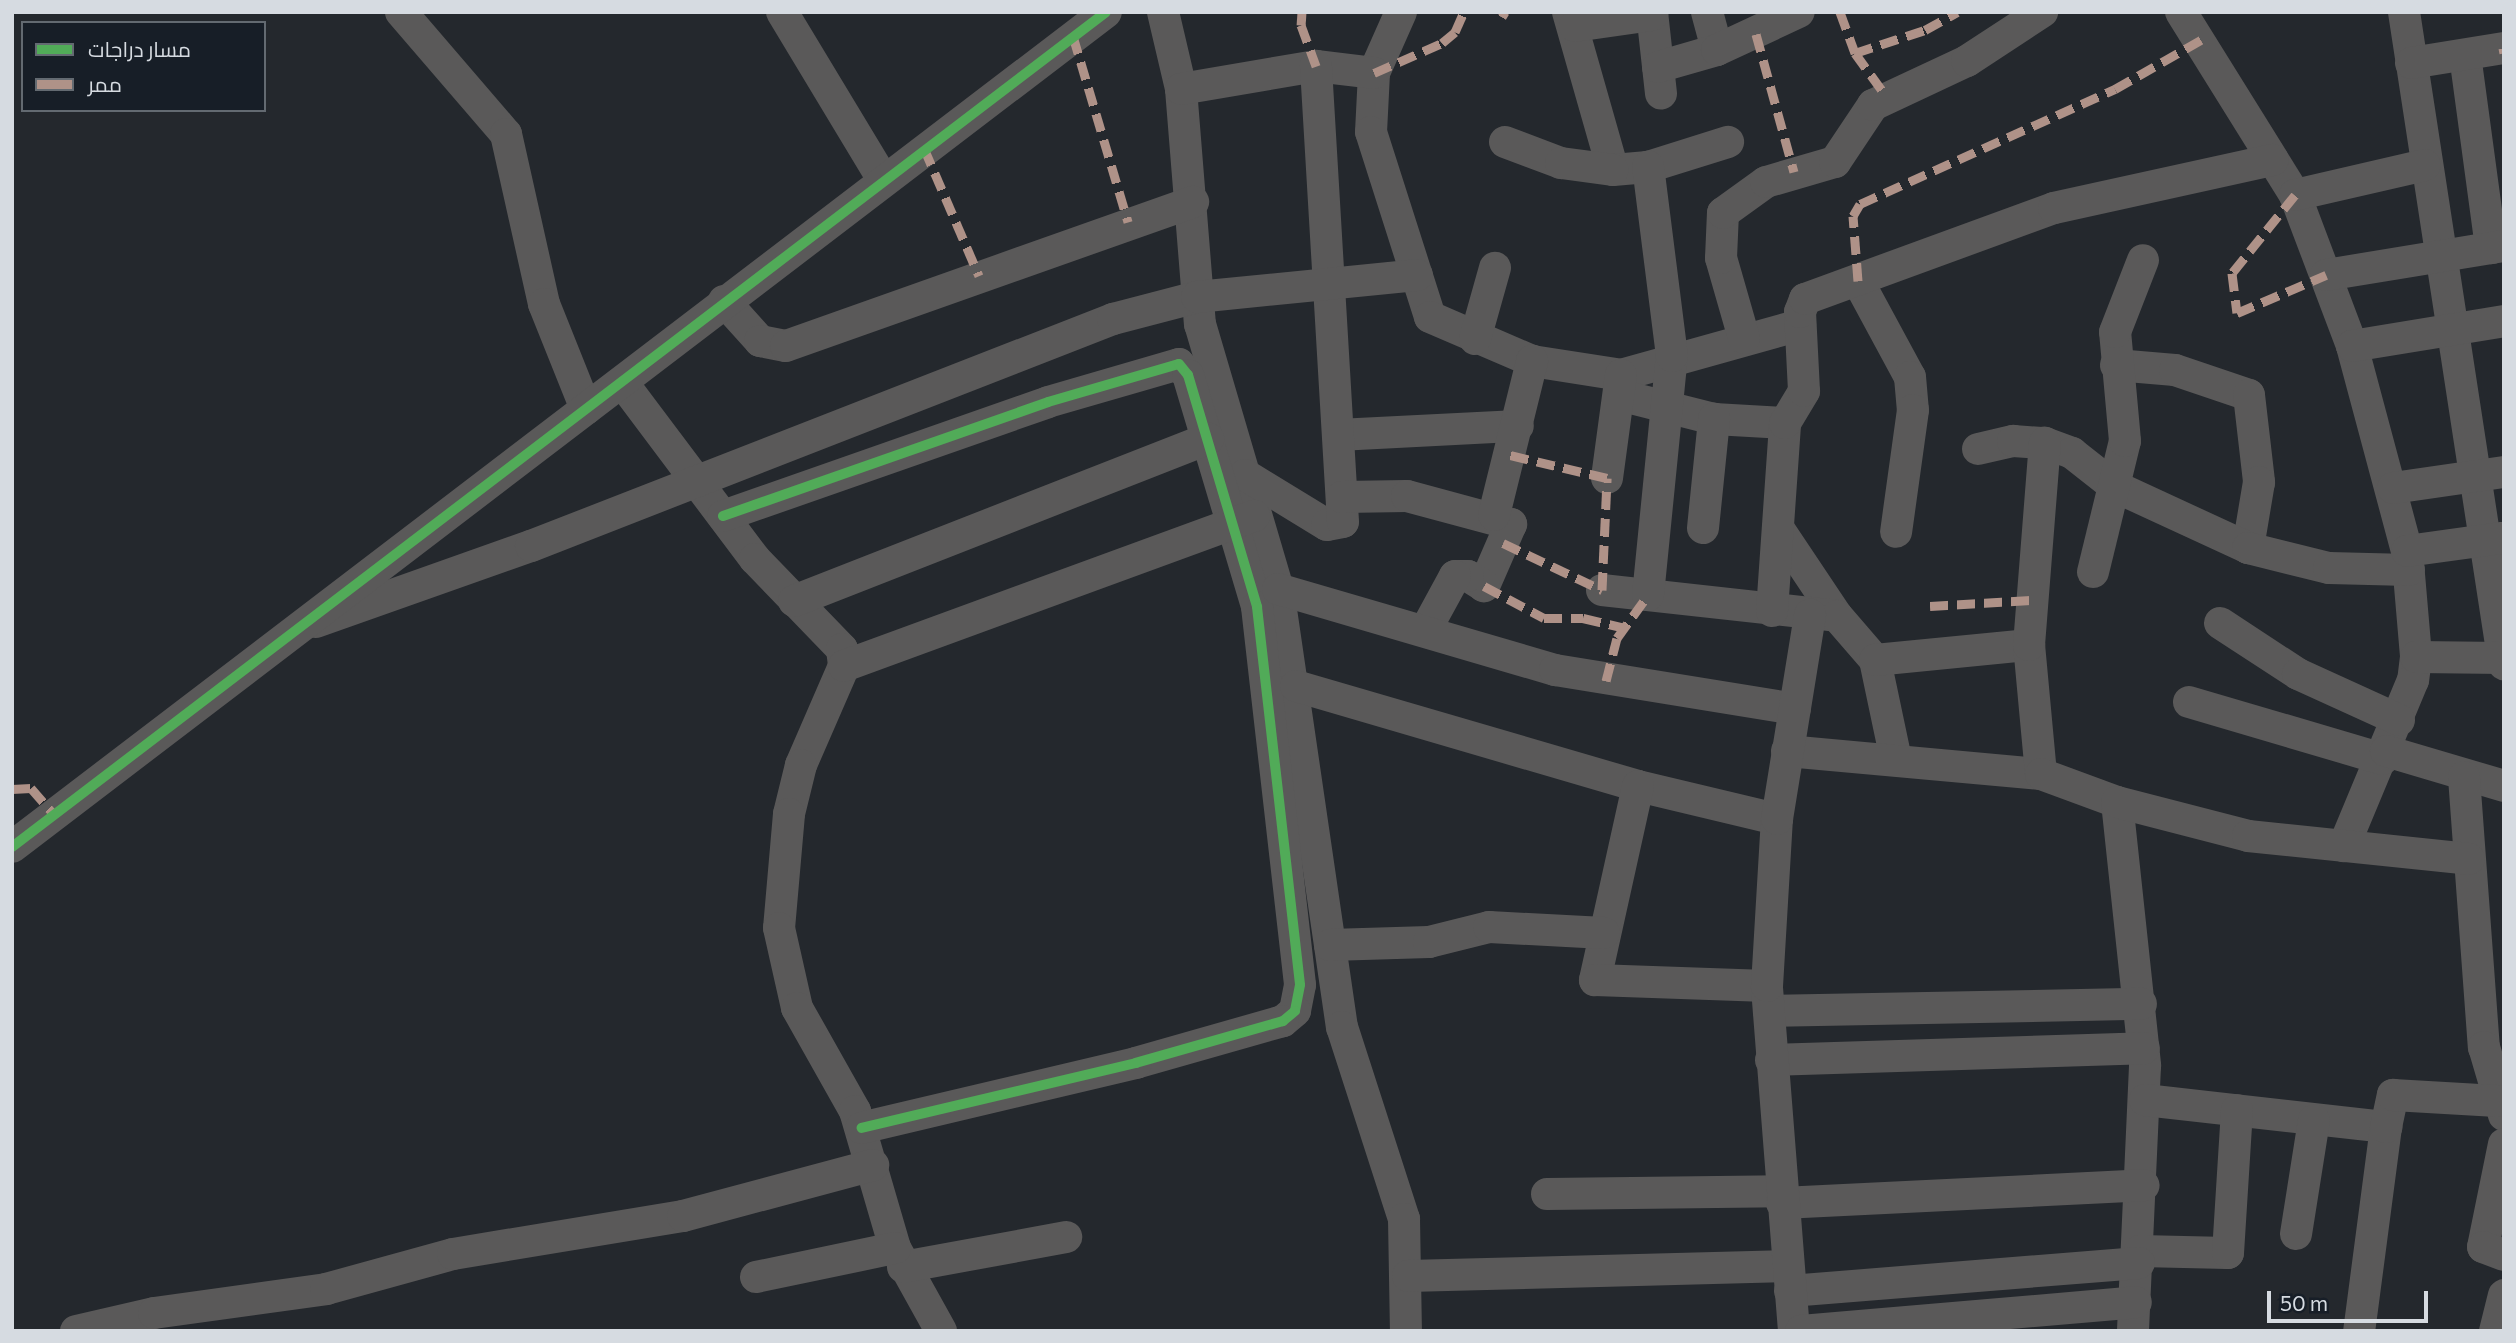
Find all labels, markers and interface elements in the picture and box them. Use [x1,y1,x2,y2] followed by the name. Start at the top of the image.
[21,21,266,112] legend
[88,36,191,61] text: مسار دراجات
[88,71,122,96] text: ممر
[2271,1276,2432,1320] scale bar
[2280,1290,2328,1315] text: 50 m

